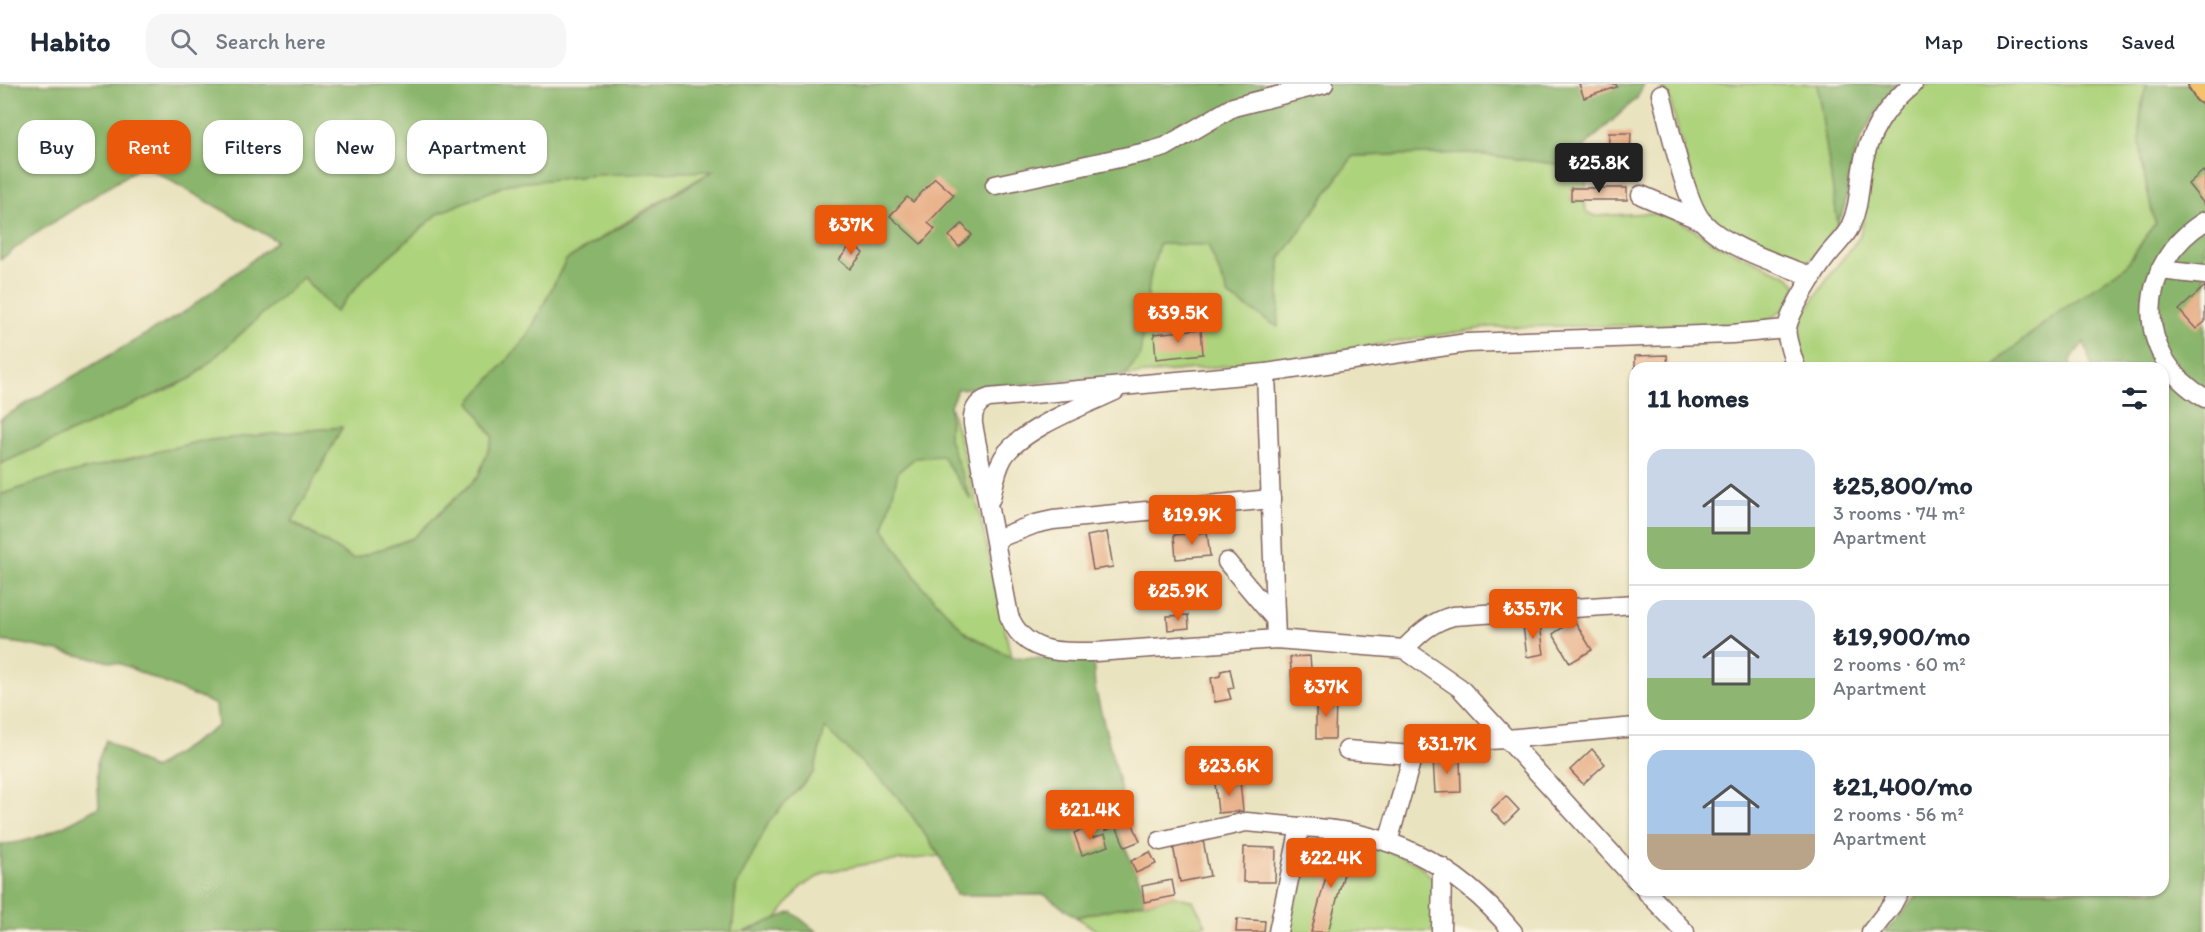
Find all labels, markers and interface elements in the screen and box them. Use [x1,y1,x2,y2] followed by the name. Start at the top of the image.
[146,14,566,68] search box
[30,24,110,58] text: Habito
[167,25,200,58] icon: search
[215,28,326,55] text: Search here
[1925,29,1963,54] text: Map
[1996,29,2088,54] text: Directions
[2121,29,2175,54] text: Saved
[18,120,95,174] chip: Buy
[107,120,191,174] chip: Rent
[203,120,303,174] chip: Filters
[315,120,395,174] chip: New
[407,120,547,174] chip: Apartment
[1550,143,1648,194] pin: ₺25.8K
[1569,150,1629,174] text: ₺25.8K
[815,205,887,256] pin: ₺37K
[829,212,873,236] text: ₺37K
[1129,293,1227,344] pin: ₺39.5K
[1148,300,1208,324] text: ₺39.5K
[1647,382,1749,414] text: 11 homes
[2118,382,2151,415] icon: filters
[1833,469,1973,501] text: ₺25,800/mo
[1695,473,1767,545] icon: home
[1143,495,1241,546] pin: ₺19.9K
[1833,501,1965,525] text: 3 rooms · 74 m²
[1163,502,1221,526] text: ₺19.9K
[1833,525,1926,549] text: Apartment
[1129,571,1227,622] pin: ₺25.9K
[1148,578,1208,602] text: ₺25.9K
[1484,589,1582,640] pin: ₺35.7K
[1503,596,1563,620] text: ₺35.7K
[1833,620,1970,652] text: ₺19,900/mo
[1695,624,1767,696] icon: home
[1833,652,1966,676] text: 2 rooms · 60 m²
[1290,667,1362,718] pin: ₺37K
[1304,674,1348,698] text: ₺37K
[1833,676,1926,700] text: Apartment
[1398,724,1496,775] pin: ₺31.7K
[1418,731,1476,755] text: ₺31.7K
[1180,746,1278,797] pin: ₺23.6K
[1199,753,1259,777] text: ₺23.6K
[1833,770,1973,802] text: ₺21,400/mo
[1695,774,1767,846] icon: home
[1041,790,1139,841] pin: ₺21.4K
[1060,797,1120,821] text: ₺21.4K
[1833,802,1964,826] text: 2 rooms · 56 m²
[1833,826,1926,850] text: Apartment
[1282,838,1380,889] pin: ₺22.4K
[1300,845,1362,869] text: ₺22.4K

